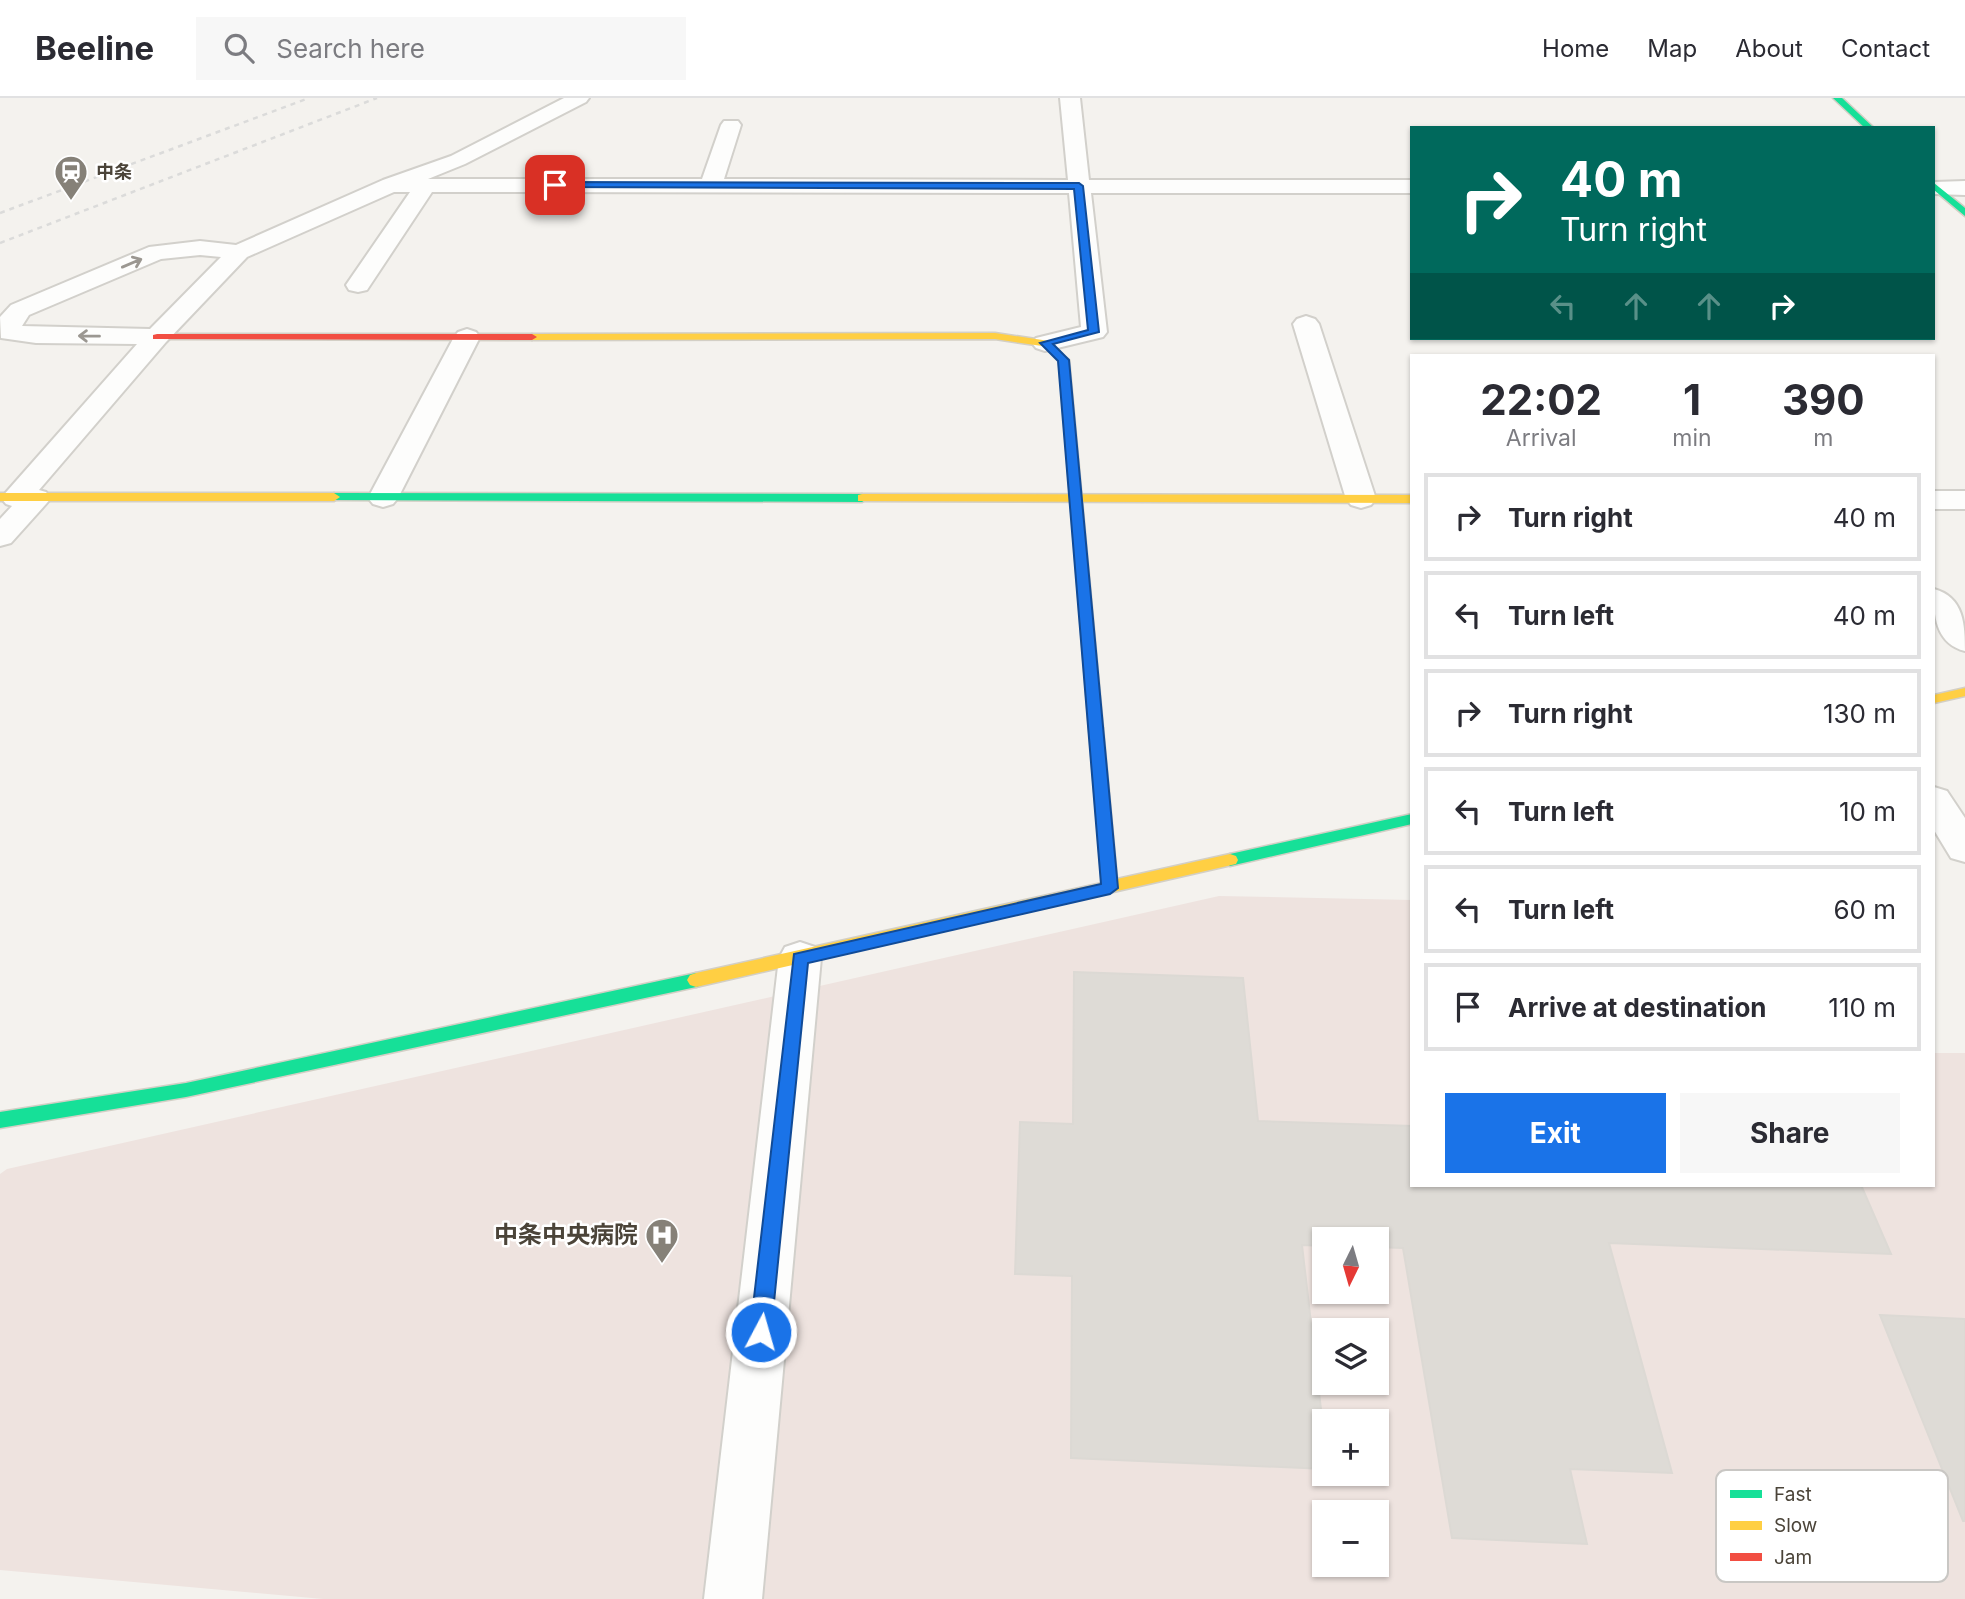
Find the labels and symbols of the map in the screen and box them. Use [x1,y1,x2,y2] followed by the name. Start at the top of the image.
[52,153,90,202] station icon: 中条
[525,155,585,215] pin
[96,161,132,182] place label: 中条
[120,255,142,268] one-way arrow
[78,329,101,343] one-way arrow
[643,1216,681,1265] hospital icon: 中条中央病院
[494,1220,638,1249] place label: 中条中央病院
[1312,1227,1390,1304] north arrow
[724,1295,798,1369] position arrow
[1716,1470,1948,1582] legend
[1774,1483,1812,1506] text: Fast
[1774,1514,1817,1537] text: Slow
[1774,1546,1812,1569] text: Jam

